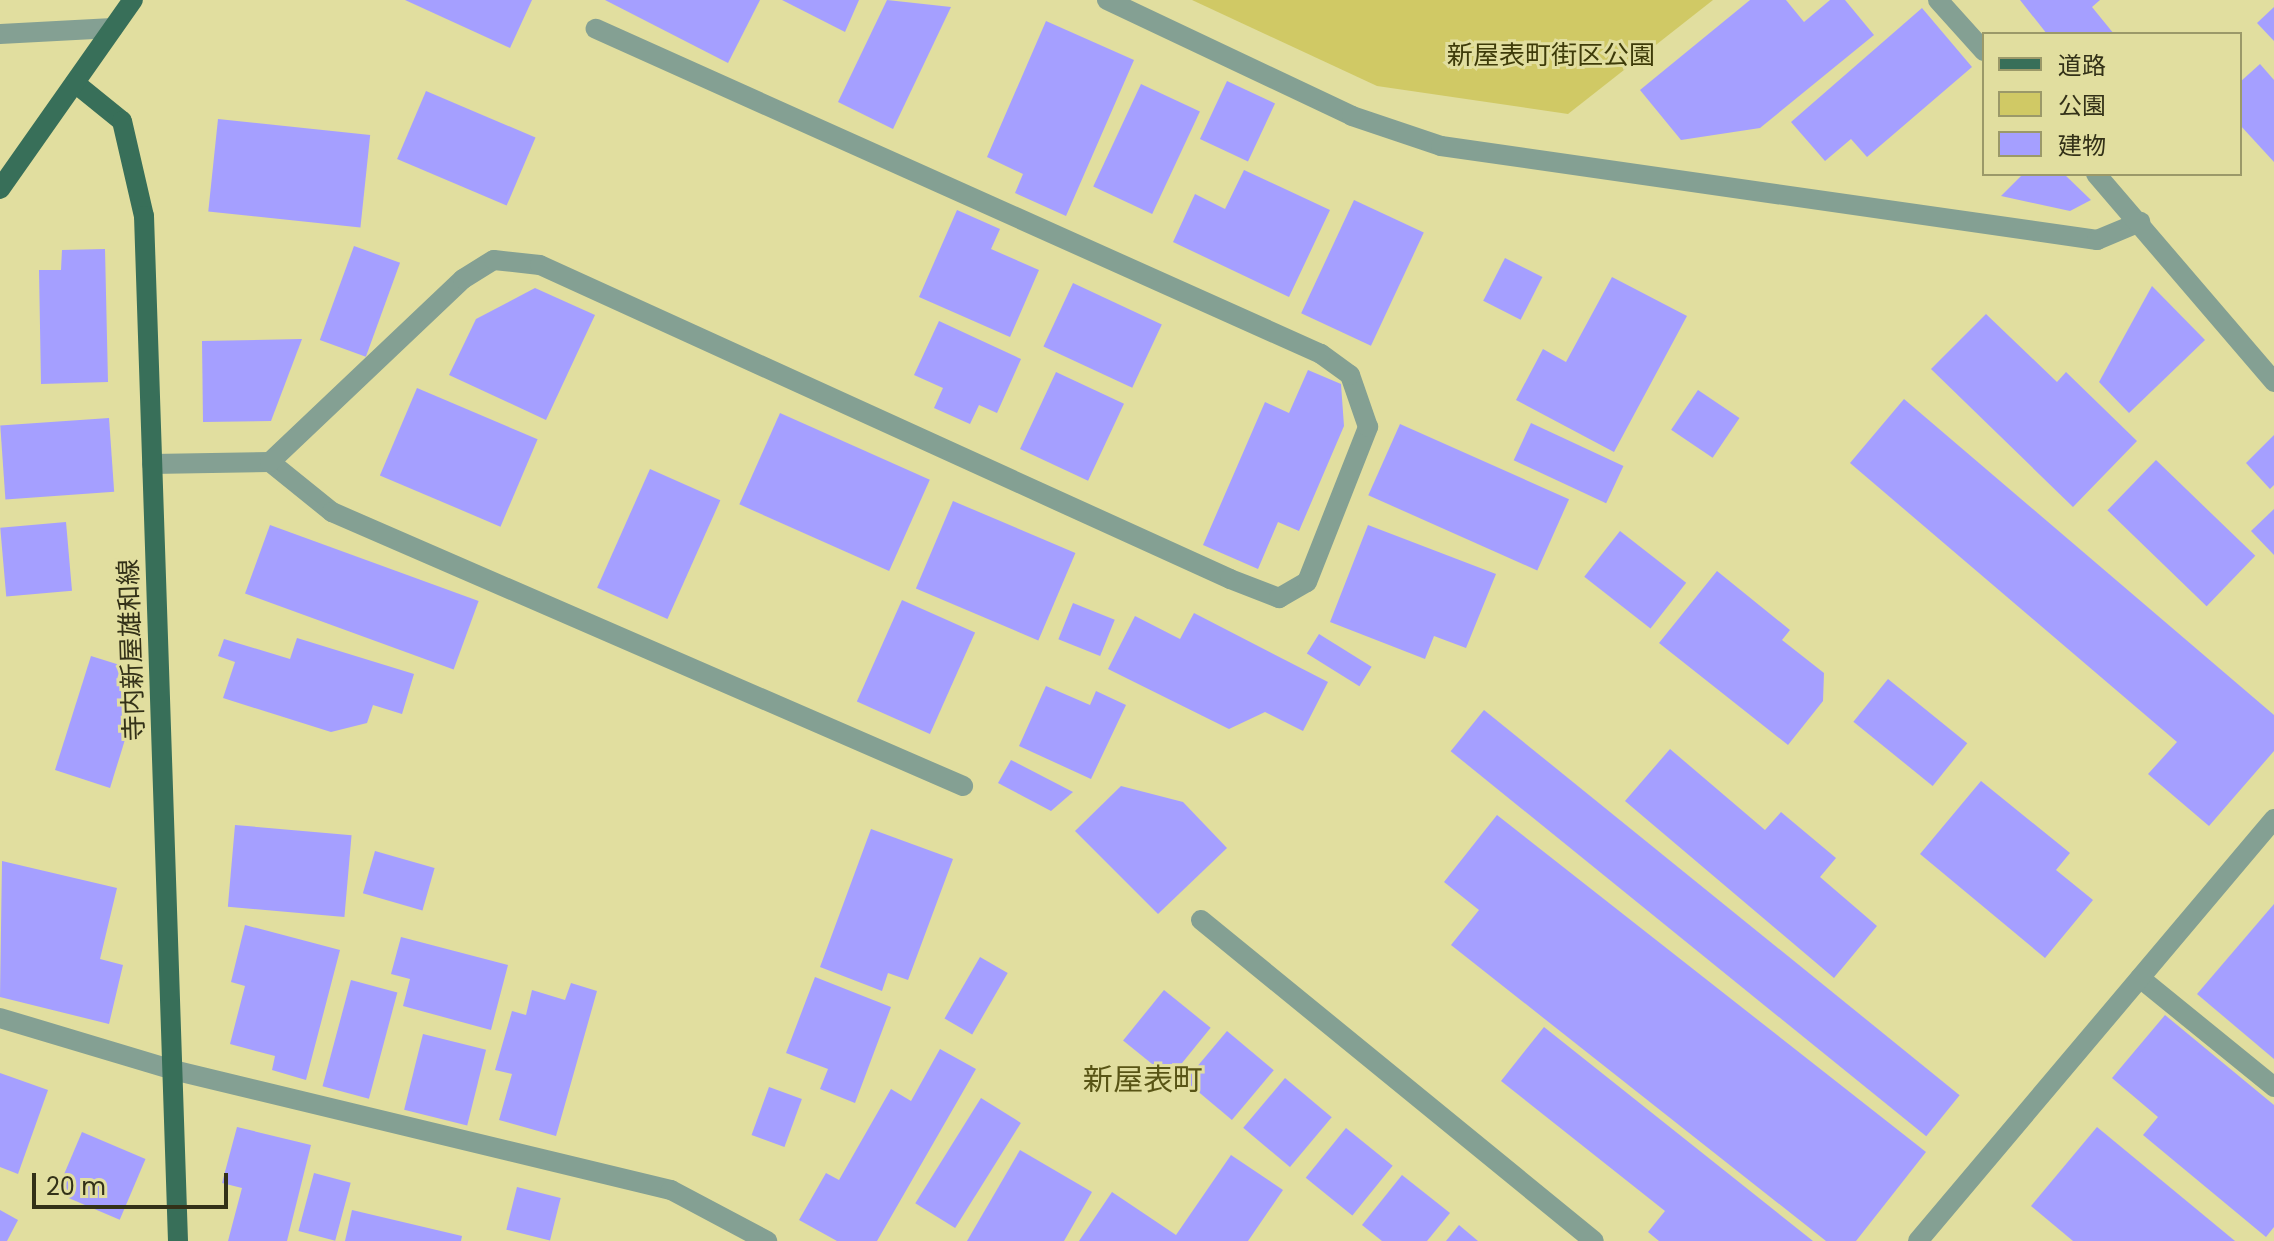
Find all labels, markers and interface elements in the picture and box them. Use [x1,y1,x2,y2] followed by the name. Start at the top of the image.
[1982,32,2242,176] legend
[1447,40,1655,72] park label: 新屋表町街区公園
[2058,49,2106,82] text: 道路
[2058,89,2106,122] text: 公園
[2058,129,2106,162] text: 建物
[113,559,151,741] street label: 寺内新屋雄和線
[1083,1062,1203,1098] district label: 新屋表町
[36,1157,232,1207] scale bar
[46,1170,106,1203] text: 20 m

